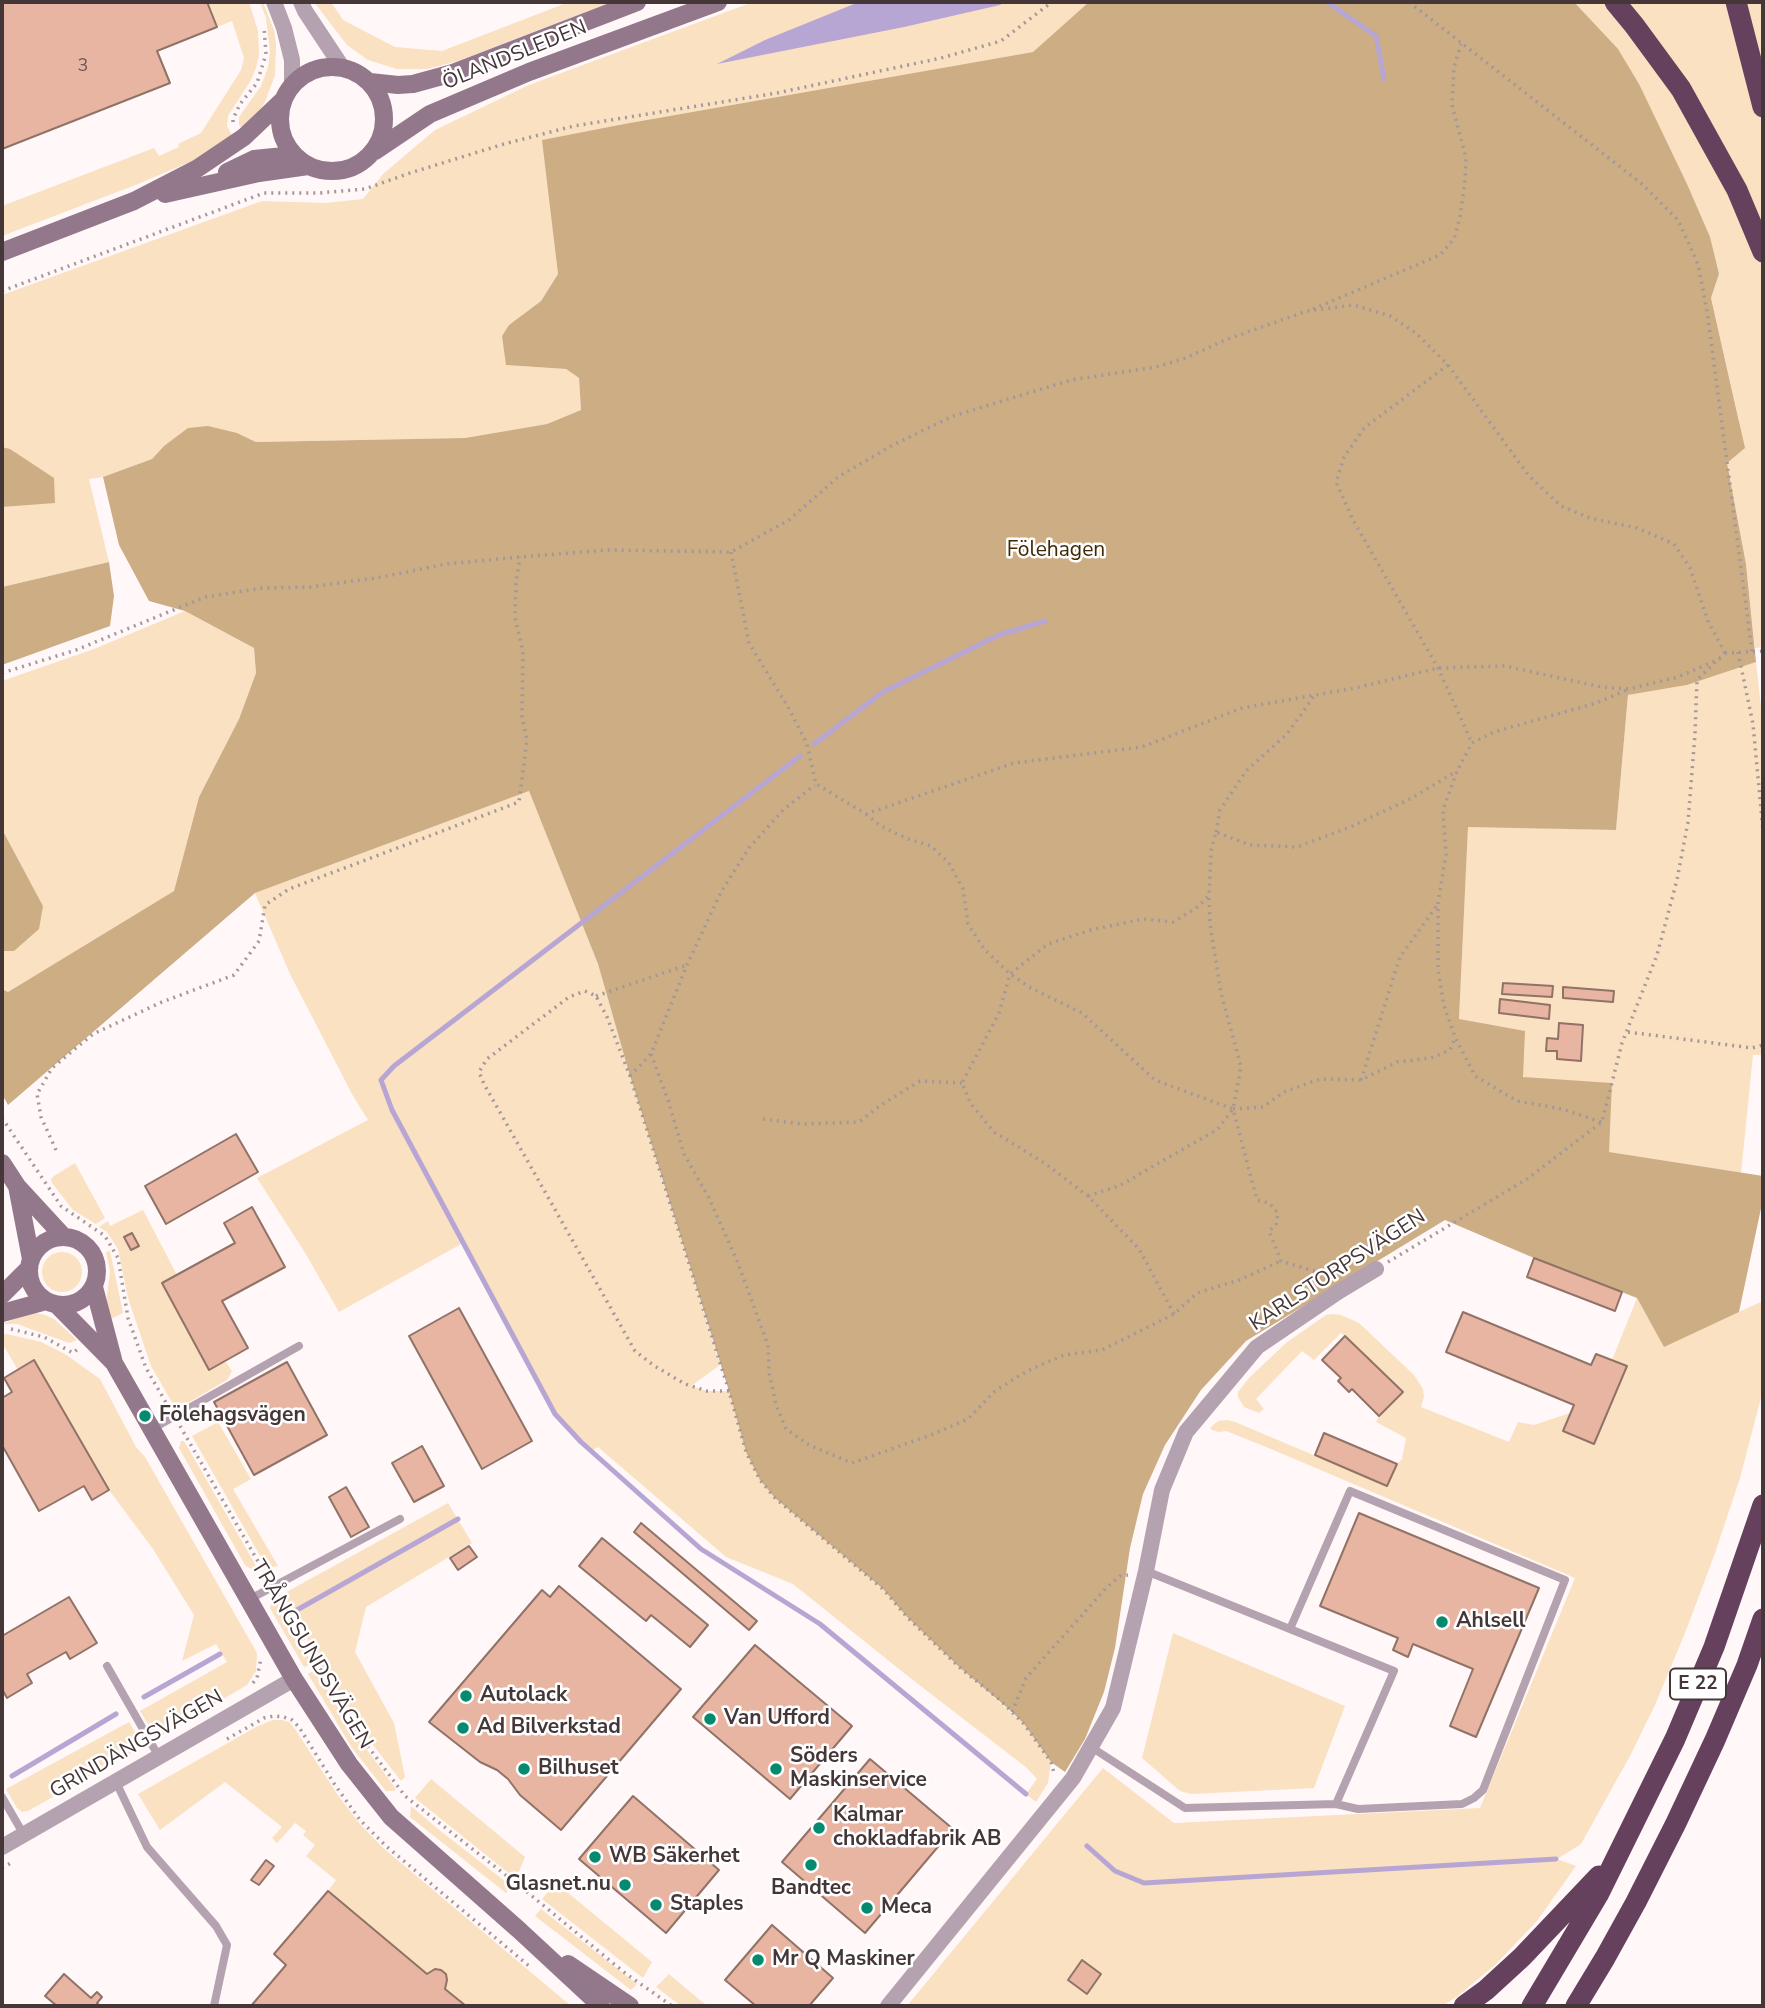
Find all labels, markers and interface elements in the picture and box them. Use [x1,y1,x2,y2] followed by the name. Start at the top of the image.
[439,16,591,96] street label: ÖLANDSLEDEN
[78,56,88,78] house number: 3
[1007,538,1105,564] park label: Fölehagen
[1245,1205,1431,1337] street label: KARLSTORPSVÄGEN
[159,1403,306,1429] place label: Fölehagsvägen
[137,1408,153,1424] marker: Fölehagsvägen
[245,1556,377,1754] street label: TRÅNGSUNDSVÄGEN
[1456,1609,1526,1635] place label: Ahlsell
[1434,1614,1450,1630] marker: Ahlsell
[1670,1668,1726,1700] road number: E 22
[480,1683,567,1709] place label: Autolack
[46,1685,228,1805] street label: GRINDÄNGSVÄGEN
[458,1688,474,1704] marker: Autolack
[724,1706,830,1732] place label: Van Ufford
[702,1711,718,1727] marker: Van Ufford
[477,1715,621,1741] place label: Ad Bilverkstad
[455,1720,471,1736] marker: Ad Bilverkstad
[790,1744,927,1794] place label: Söders Maskinservice
[538,1756,619,1782] place label: Bilhuset
[516,1761,532,1777] marker: Bilhuset
[768,1761,784,1777] marker: Söders Maskinservice
[833,1803,1002,1853] place label: Kalmar chokladfabrik AB
[811,1820,827,1836] marker: Kalmar chokladfabrik AB
[609,1844,740,1870] place label: WB Säkerhet
[587,1849,603,1865] marker: WB Säkerhet
[803,1857,819,1873] marker: Bandtec
[505,1872,611,1898] place label: Glasnet.nu
[771,1876,851,1902] place label: Bandtec
[617,1877,633,1893] marker: Glasnet.nu
[670,1892,744,1918] place label: Staples
[881,1895,932,1921] place label: Meca
[648,1897,664,1913] marker: Staples
[859,1900,875,1916] marker: Meca
[772,1947,915,1973] place label: Mr Q Maskiner
[750,1952,766,1968] marker: Mr Q Maskiner

